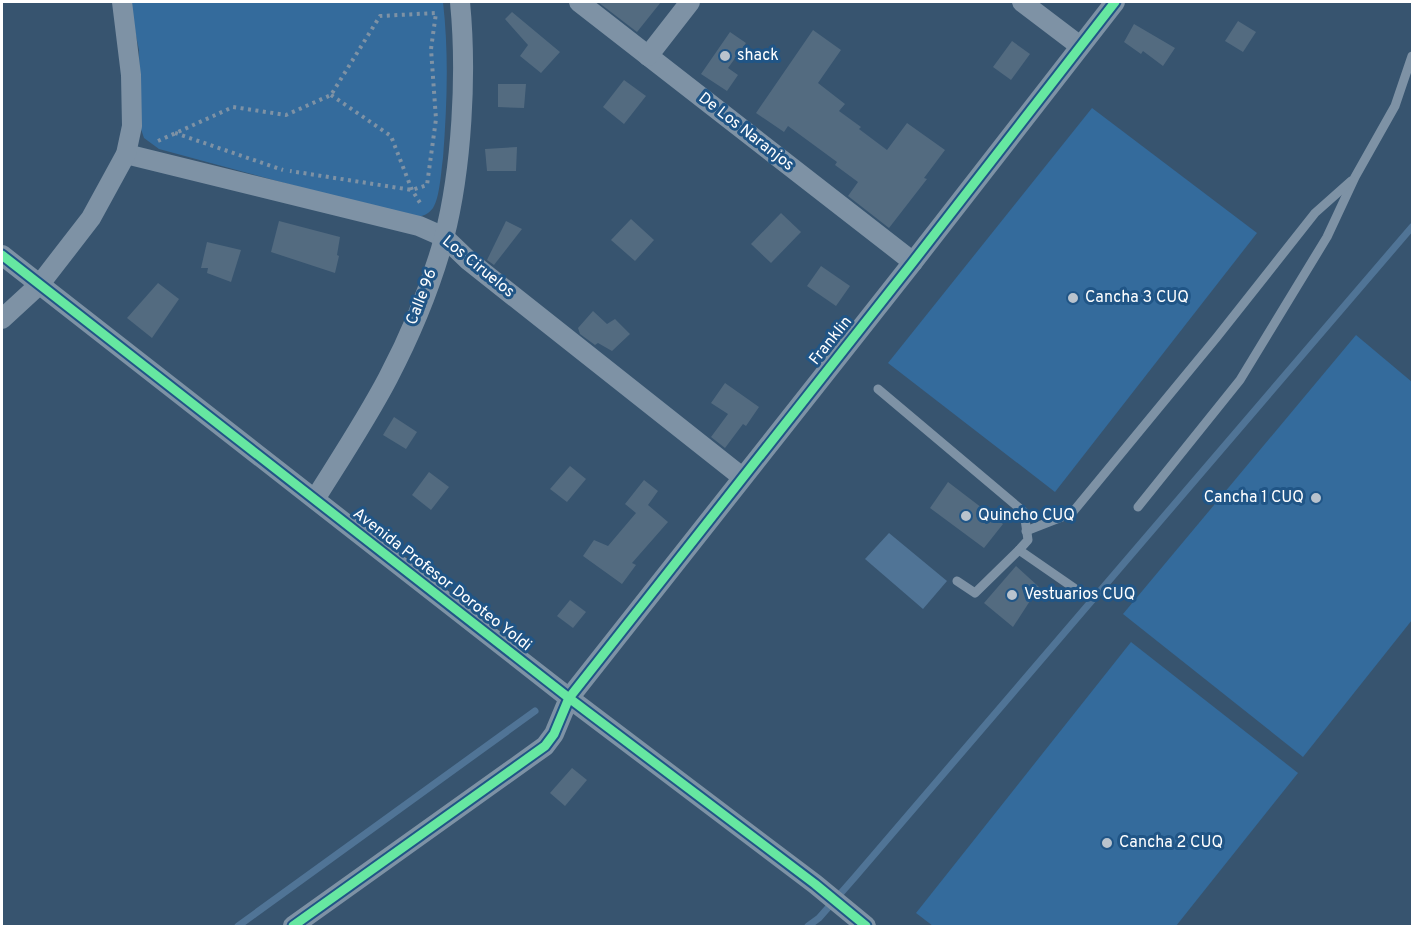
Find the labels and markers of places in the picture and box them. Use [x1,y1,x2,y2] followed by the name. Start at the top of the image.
[737,46,779,66] place label: shack
[718,49,732,63] marker: shack
[1085,288,1189,308] place label: Cancha 3 CUQ
[1066,291,1080,305] marker: Cancha 3 CUQ
[1204,488,1304,508] place label: Cancha 1 CUQ
[1309,491,1323,505] marker: Cancha 1 CUQ
[978,506,1075,526] place label: Quincho CUQ
[959,509,973,523] marker: Quincho CUQ
[1024,585,1135,605] place label: Vestuarios CUQ
[1005,588,1019,602] marker: Vestuarios CUQ
[1119,833,1223,853] place label: Cancha 2 CUQ
[1100,836,1114,850] marker: Cancha 2 CUQ

